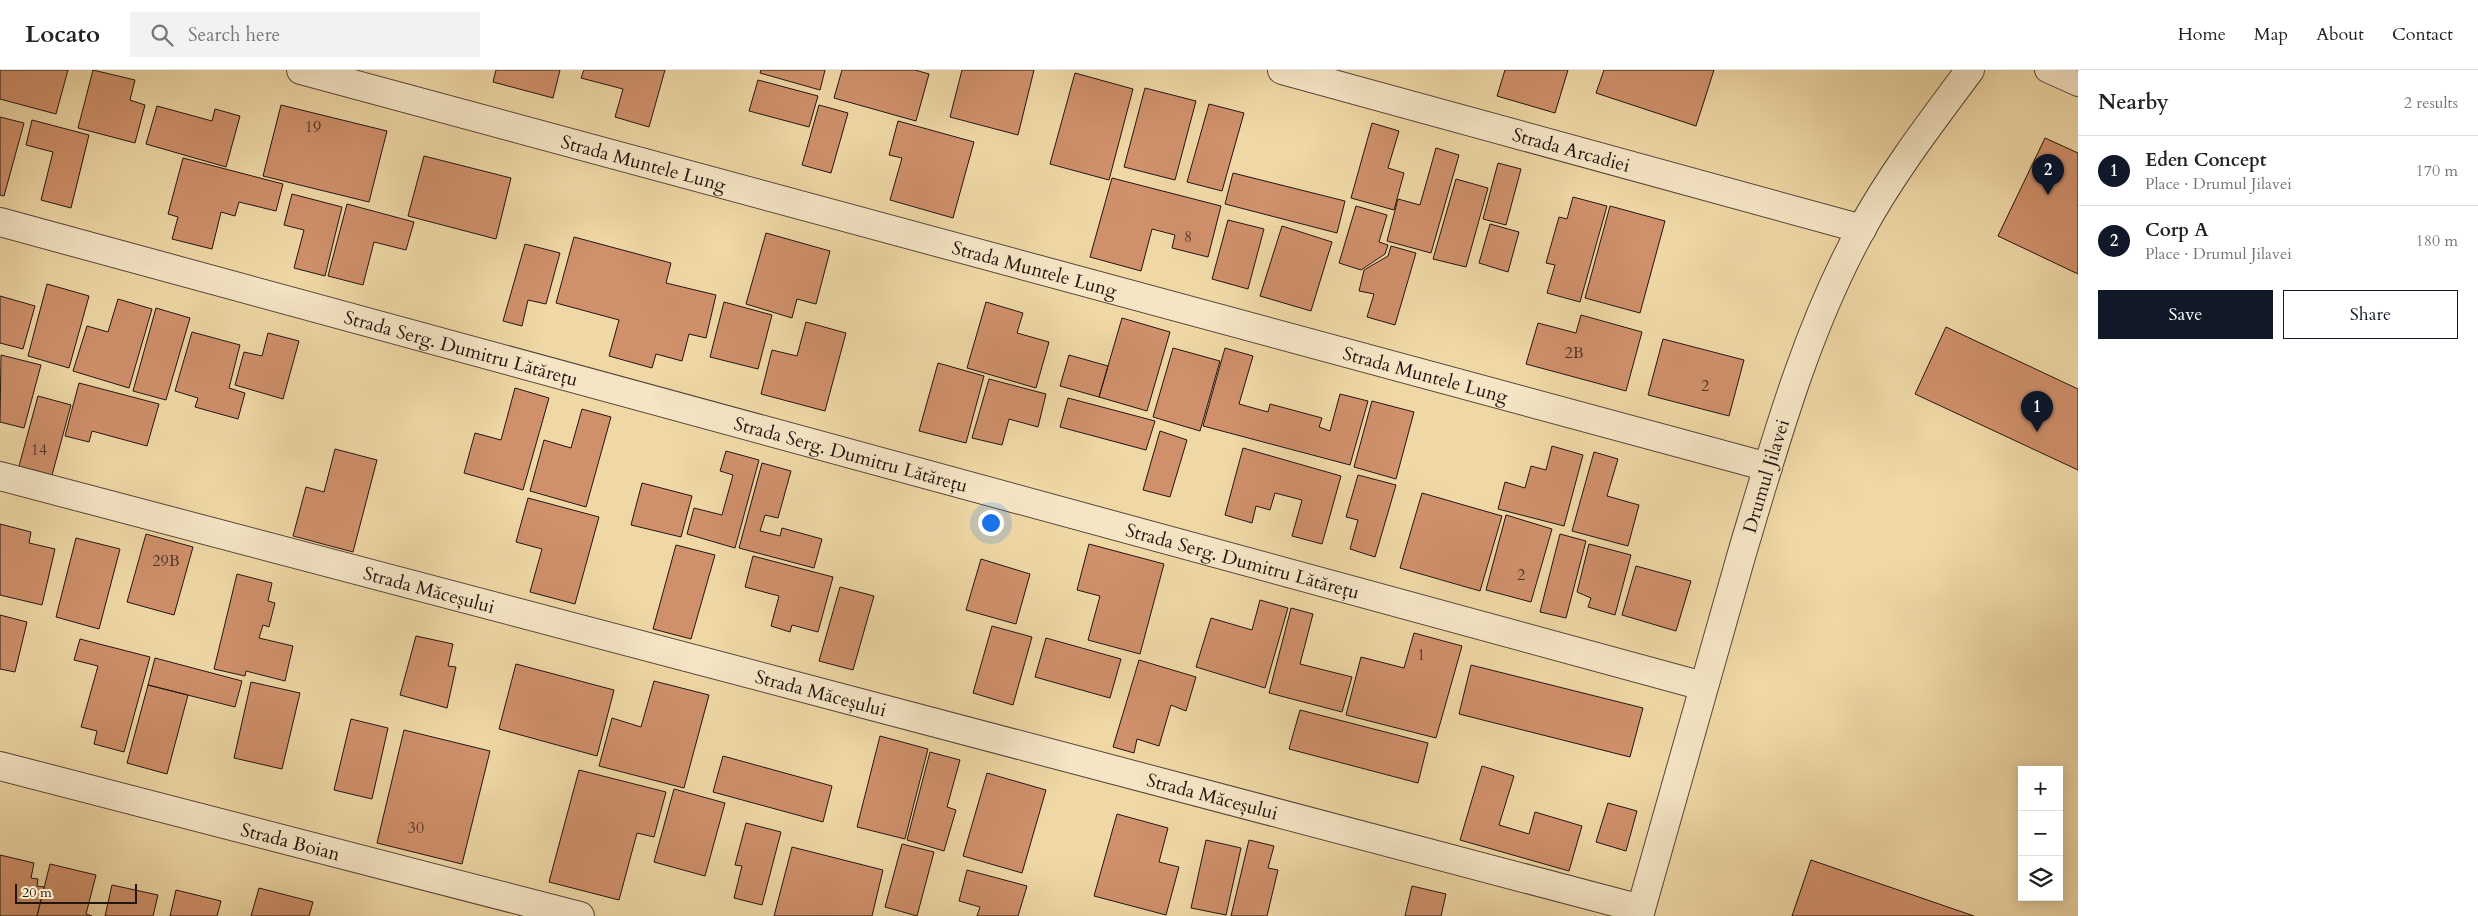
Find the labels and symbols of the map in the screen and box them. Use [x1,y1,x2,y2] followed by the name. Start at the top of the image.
[305,116,321,138] house number: 19
[1509,122,1633,179] street label: Strada Arcadiei
[558,129,729,199] street label: Strada Muntele Lung
[2032,154,2064,195] pin: 2
[1184,226,1192,248] house number: 8
[949,235,1120,304] street label: Strada Muntele Lung
[341,304,581,393] street label: Strada Serg. Dumitru Lătărețu
[1340,341,1511,410] street label: Strada Muntele Lung
[1564,342,1584,364] house number: 2B
[1701,375,1709,397] house number: 2
[2021,391,2053,432] pin: 1
[731,411,971,499] street label: Strada Serg. Dumitru Lătărețu
[1737,416,1796,536] street label: Drumul Jilavei
[31,439,47,461] house number: 14
[978,510,1004,536] your location
[1123,517,1362,606] street label: Strada Serg. Dumitru Lătărețu
[152,550,180,572] house number: 29B
[361,560,498,620] street label: Strada Măceșului
[1517,564,1525,586] house number: 2
[1417,644,1425,666] house number: 1
[752,664,889,723] street label: Strada Măceșului
[1144,767,1281,827] street label: Strada Măceșului
[238,817,343,867] street label: Strada Boian
[408,817,424,839] house number: 30
[15,881,138,904] scale bar

